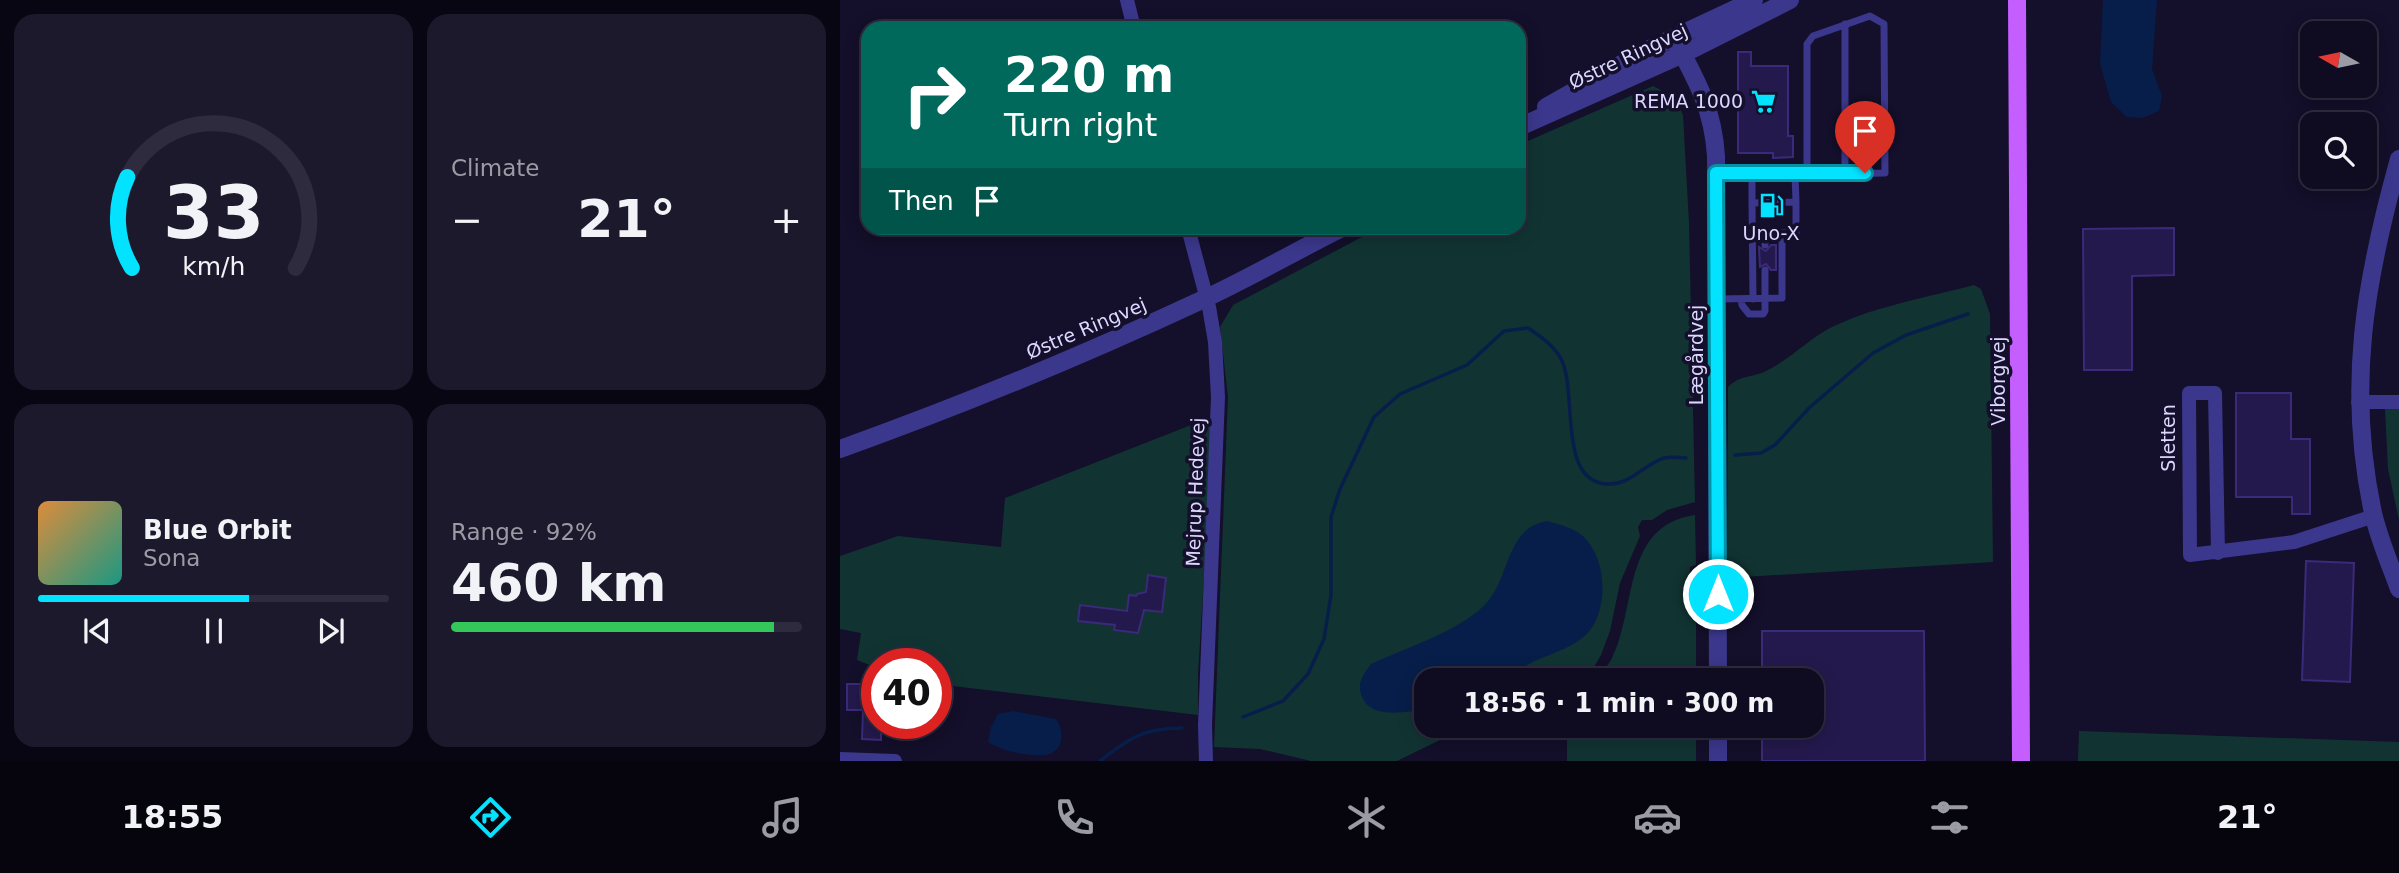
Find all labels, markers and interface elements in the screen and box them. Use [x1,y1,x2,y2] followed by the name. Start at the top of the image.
[1565,19,1691,93] street label: Østre Ringvej
[2300,21,2376,98] north arrow
[2300,21,2377,189] map controls
[1004,47,1174,104] text: 220 m
[889,49,980,140] icon: right
[1749,87,1777,115] supermarket icon: REMA 1000
[1634,90,1743,112] place label: REMA 1000
[1835,101,1895,173] pin
[1004,106,1157,144] text: Turn right
[1846,112,1884,150] icon: arrive
[2300,112,2377,189] button: search
[451,155,540,181] text: Climate
[163,170,264,255] text: 33
[968,182,1006,220] icon: arrive
[889,186,954,216] text: Then
[577,189,676,249] text: 21°
[1757,191,1785,219] fuel station icon: Uno-X
[451,198,483,242] text: −
[770,198,802,242] text: +
[1743,222,1799,244] place label: Uno-X
[182,252,245,281] text: km/h
[1023,293,1149,363] street label: Østre Ringvej
[1685,305,1707,405] street label: Lægårdvej
[1987,336,2009,426] street label: Viborgvej
[2157,404,2179,472] street label: Sletten
[1181,417,1209,567] street label: Mejrup Hedevej
[143,515,292,545] text: Blue Orbit
[451,519,597,545] text: Range · 92%
[143,545,200,571] text: Sona
[451,553,666,613] text: 460 km
[1681,557,1755,631] position arrow
[78,612,116,650] icon: previous
[195,612,233,650] icon: pause
[312,612,350,650] icon: next
[861,648,952,739] speed limit sign: 40
[1464,688,1774,718] text: 18:56 · 1 min · 300 m
[466,793,515,842] icon: directions
[758,793,807,842] icon: music
[1050,793,1099,842] icon: phone
[1342,793,1391,842] icon: climate
[1633,793,1682,842] icon: car
[1925,793,1974,842] icon: filters
[121,798,223,836] text: 18:55
[2217,798,2277,836] text: 21°

